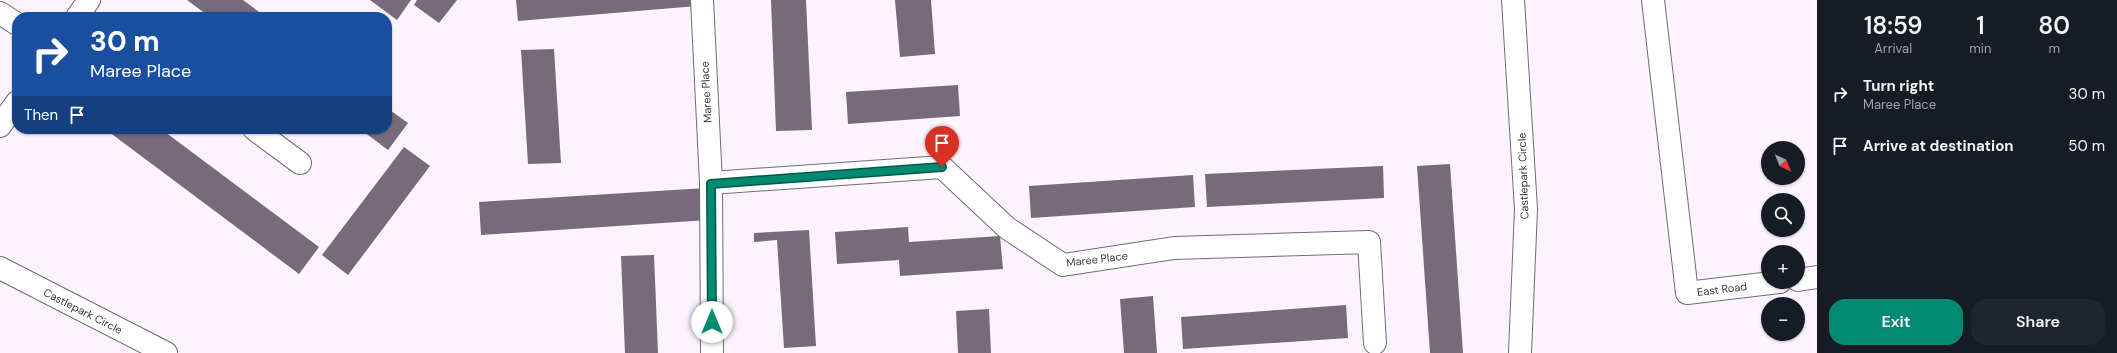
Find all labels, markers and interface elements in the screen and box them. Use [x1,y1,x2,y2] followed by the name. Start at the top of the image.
[1864,10,1922,41] text: 18:59
[1976,10,1985,41] text: 1
[2038,10,2070,41] text: 80
[90,23,160,60] text: 30 m
[24,28,76,80] icon: right
[1874,40,1912,57] text: Arrival
[1969,40,1991,57] text: min
[2048,40,2060,57] text: m
[90,59,191,83] text: Maree Place
[697,61,715,123] street label: Maree Place
[1863,76,1934,96] text: Turn right
[1829,83,1851,105] icon: right
[2069,84,2105,104] text: 30 m
[1863,96,1936,113] text: Maree Place
[66,104,88,126] icon: arrive
[24,105,58,125] text: Then
[925,126,959,167] pin
[931,132,953,154] icon: arrive
[1514,132,1532,220] street label: Castlepark Circle
[1829,135,1851,157] icon: arrive
[1863,136,2014,156] text: Arrive at destination
[2068,136,2105,156] text: 50 m
[1761,141,1805,185] north arrow
[1761,141,1805,341] map controls
[1761,193,1805,237] button: search
[1761,245,1805,289] button: +
[1065,248,1129,270] street label: Maree Place
[1696,279,1748,299] street label: East Road
[41,285,125,337] street label: Castlepark Circle
[1761,297,1805,341] button: −
[1829,299,1963,345] button: Exit
[1971,299,2105,345] button: Share
[691,301,733,343] position arrow

